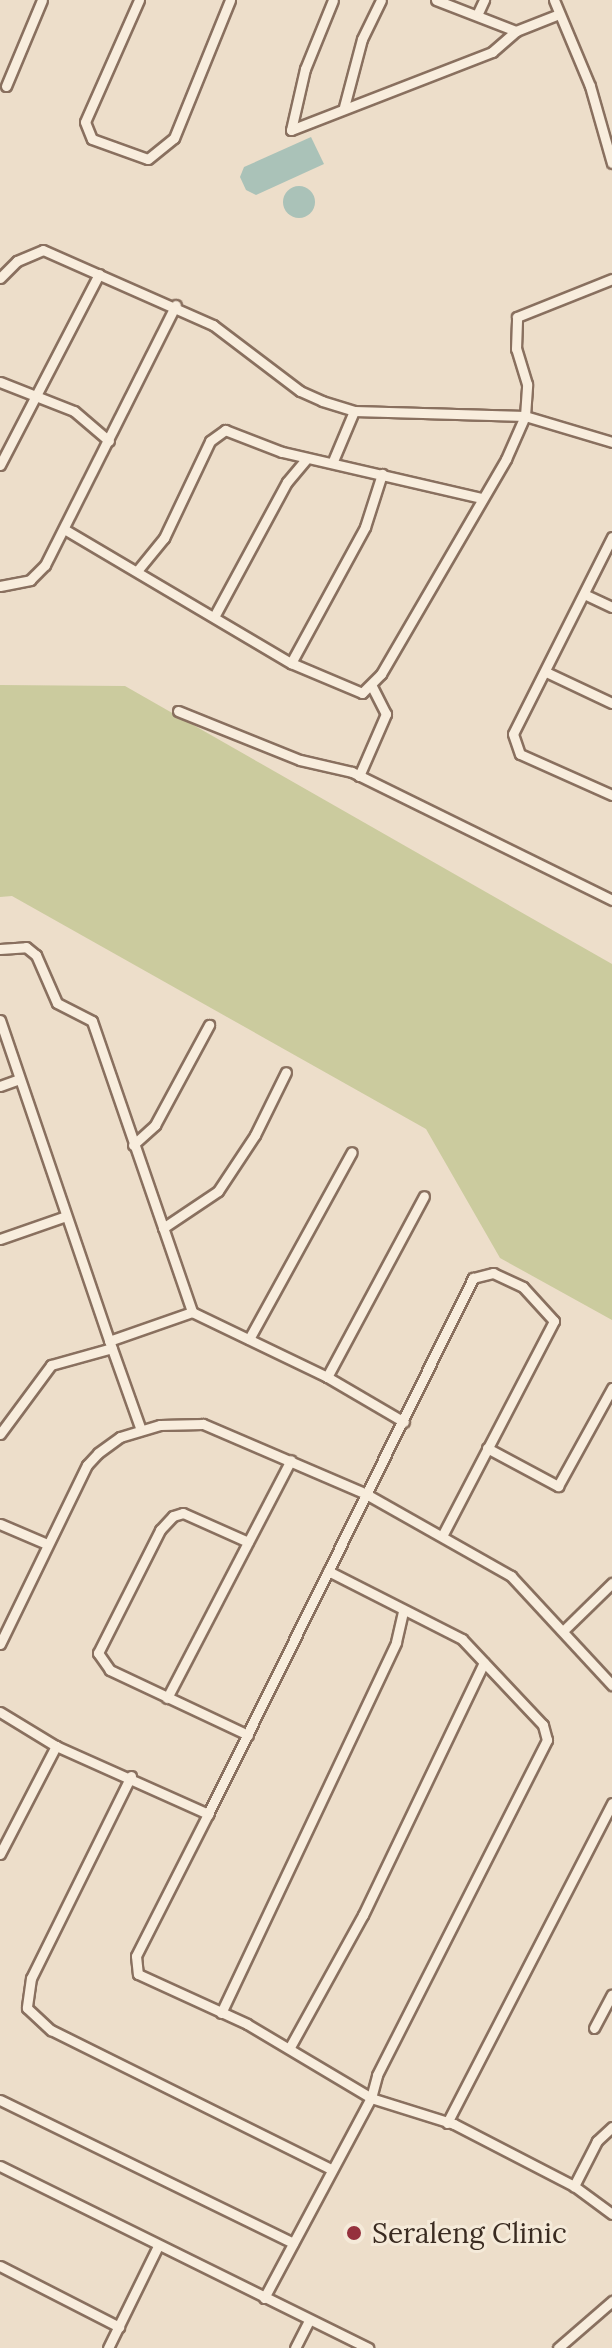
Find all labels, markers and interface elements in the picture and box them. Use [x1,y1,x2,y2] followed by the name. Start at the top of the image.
[372,2216,567,2250] place label: Seraleng Clinic
[343,2222,365,2244] marker: Seraleng Clinic

